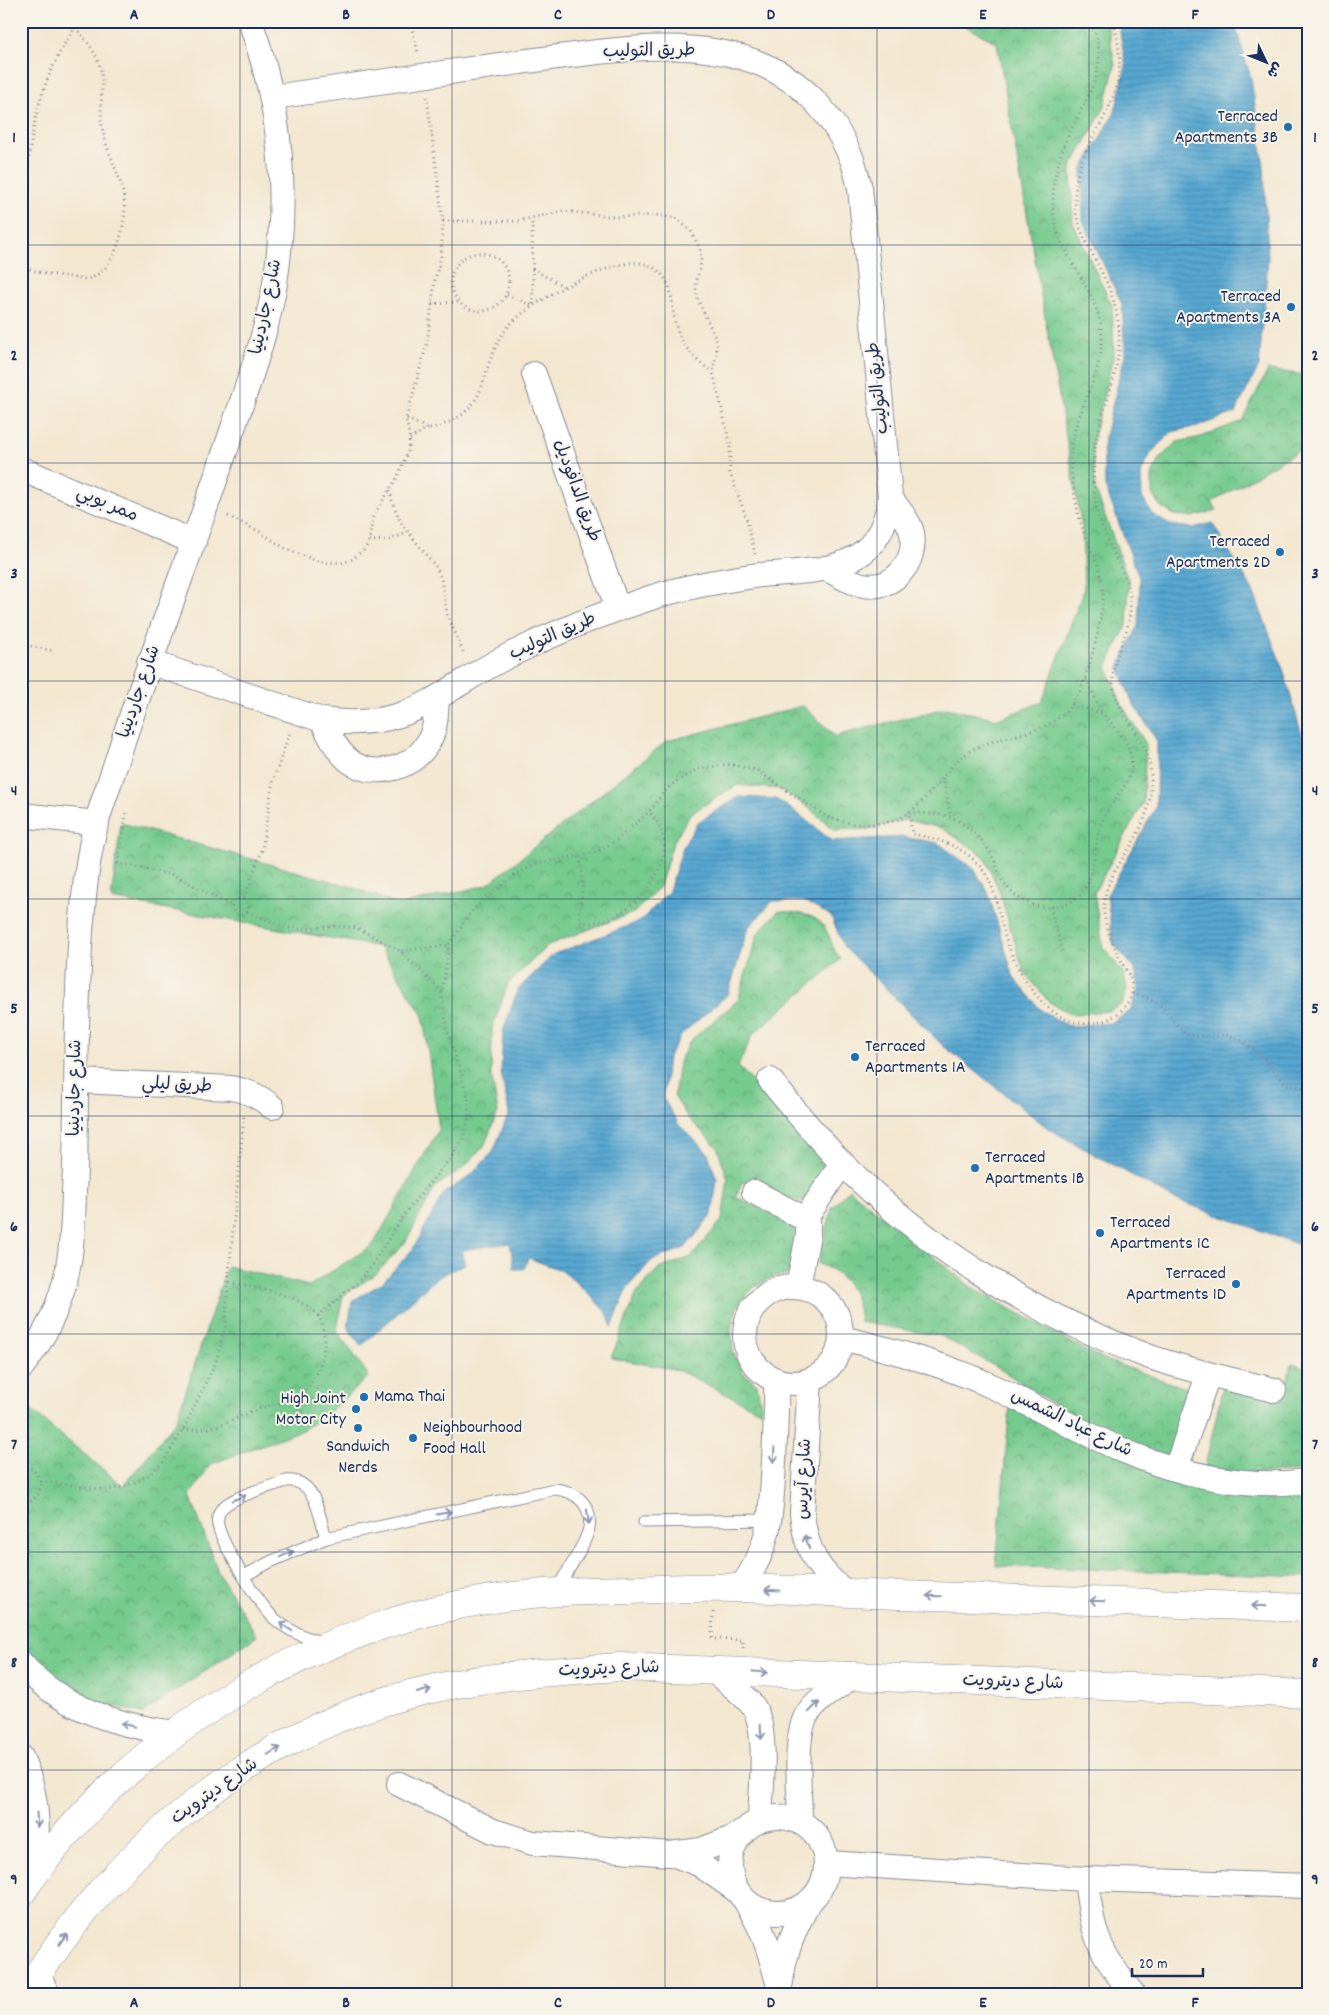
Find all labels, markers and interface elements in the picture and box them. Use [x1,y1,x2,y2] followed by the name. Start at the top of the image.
[130,4,139,27] text: A
[342,4,350,27] text: B
[554,4,562,27] text: C
[767,4,776,27] text: D
[979,4,987,27] text: E
[1191,4,1199,27] text: F
[1242,38,1292,88] north arrow
[602,39,696,65] street label: طريق التوليب
[1261,57,1287,82] text: ش
[1175,105,1278,151] place label: Terraced Apartments 3B
[1282,121,1294,133] marker: Terraced Apartments 3B
[12,127,16,150] text: 1
[1313,127,1317,150] text: 1
[245,257,289,357] street label: شارع جاردينيا
[1176,285,1281,331] place label: Terraced Apartments 3A
[1285,301,1297,313] marker: Terraced Apartments 3A
[862,341,896,435] street label: طريق التوليب
[11,345,18,368] text: 2
[1312,345,1319,368] text: 2
[546,436,606,546] street label: طريق الدافوديل
[72,481,142,530] street label: ممر بوبي
[1166,530,1270,576] place label: Terraced Apartments 2D
[1274,546,1286,558] marker: Terraced Apartments 2D
[10,563,18,586] text: 3
[1311,563,1319,586] text: 3
[506,607,600,667] street label: طريق التوليب
[112,642,168,742] street label: شارع جاردينيا
[11,780,17,803] text: 4
[1312,780,1318,803] text: 4
[10,998,18,1021] text: 5
[1311,998,1319,1021] text: 5
[865,1035,966,1081] place label: Terraced Apartments 1A
[63,1039,89,1137] street label: شارع جاردينيا
[849,1051,861,1063] marker: Terraced Apartments 1A
[141,1072,213,1101] street label: طريق ليلي
[985,1146,1084,1192] place label: Terraced Apartments 1B
[969,1162,981,1174] marker: Terraced Apartments 1B
[1110,1211,1210,1257] place label: Terraced Apartments 1C
[10,1216,18,1239] text: 6
[1311,1216,1319,1239] text: 6
[1094,1227,1106,1239] marker: Terraced Apartments 1C
[1126,1262,1226,1308] place label: Terraced Apartments 1D
[1230,1278,1242,1290] marker: Terraced Apartments 1D
[1006,1384,1136,1464] street label: شارع عباد الشمس
[374,1385,445,1410] place label: Mama Thai
[276,1387,347,1433] place label: High Joint Motor City
[358,1391,370,1403] marker: Mama Thai
[350,1403,362,1415] marker: High Joint Motor City
[423,1416,522,1462] place label: Neighbourhood Food Hall
[352,1422,364,1434] marker: Sandwich Nerds
[407,1432,419,1444] marker: Neighbourhood Food Hall
[11,1434,17,1457] text: 7
[1312,1434,1318,1457] text: 7
[326,1435,390,1481] place label: Sandwich Nerds
[791,1438,819,1520] street label: شارع آيرس
[769,1446,779,1463] one-way arrow
[231,1493,247,1502] one-way arrow
[435,1508,451,1517] one-way arrow
[583,1509,593,1525] one-way arrow
[802,1534,812,1550] one-way arrow
[279,1549,294,1558] one-way arrow
[764,1585,780,1594] one-way arrow
[926,1591,942,1601] one-way arrow
[1089,1596,1105,1606] one-way arrow
[1251,1601,1268,1611] one-way arrow
[279,1622,293,1632] one-way arrow
[11,1652,18,1675] text: 8
[1312,1652,1319,1675] text: 8
[558,1656,660,1684] street label: شارع ديترويت
[752,1667,768,1676] one-way arrow
[962,1669,1064,1697] street label: شارع ديترويت
[416,1685,432,1695] one-way arrow
[808,1701,821,1713] one-way arrow
[121,1720,137,1729] one-way arrow
[757,1723,766,1739] one-way arrow
[267,1746,281,1756] one-way arrow
[166,1753,264,1831] street label: شارع ديترويت
[33,1812,42,1828] one-way arrow
[10,1869,18,1892] text: 9
[1311,1869,1319,1892] text: 9
[58,1932,68,1946] one-way arrow
[1132,1945,1203,1977] scale bar
[1139,1954,1167,1976] text: 20 m
[130,1992,139,2015] text: A
[342,1992,350,2015] text: B
[554,1992,562,2015] text: C
[767,1992,776,2015] text: D
[979,1992,987,2015] text: E
[1191,1992,1199,2015] text: F

